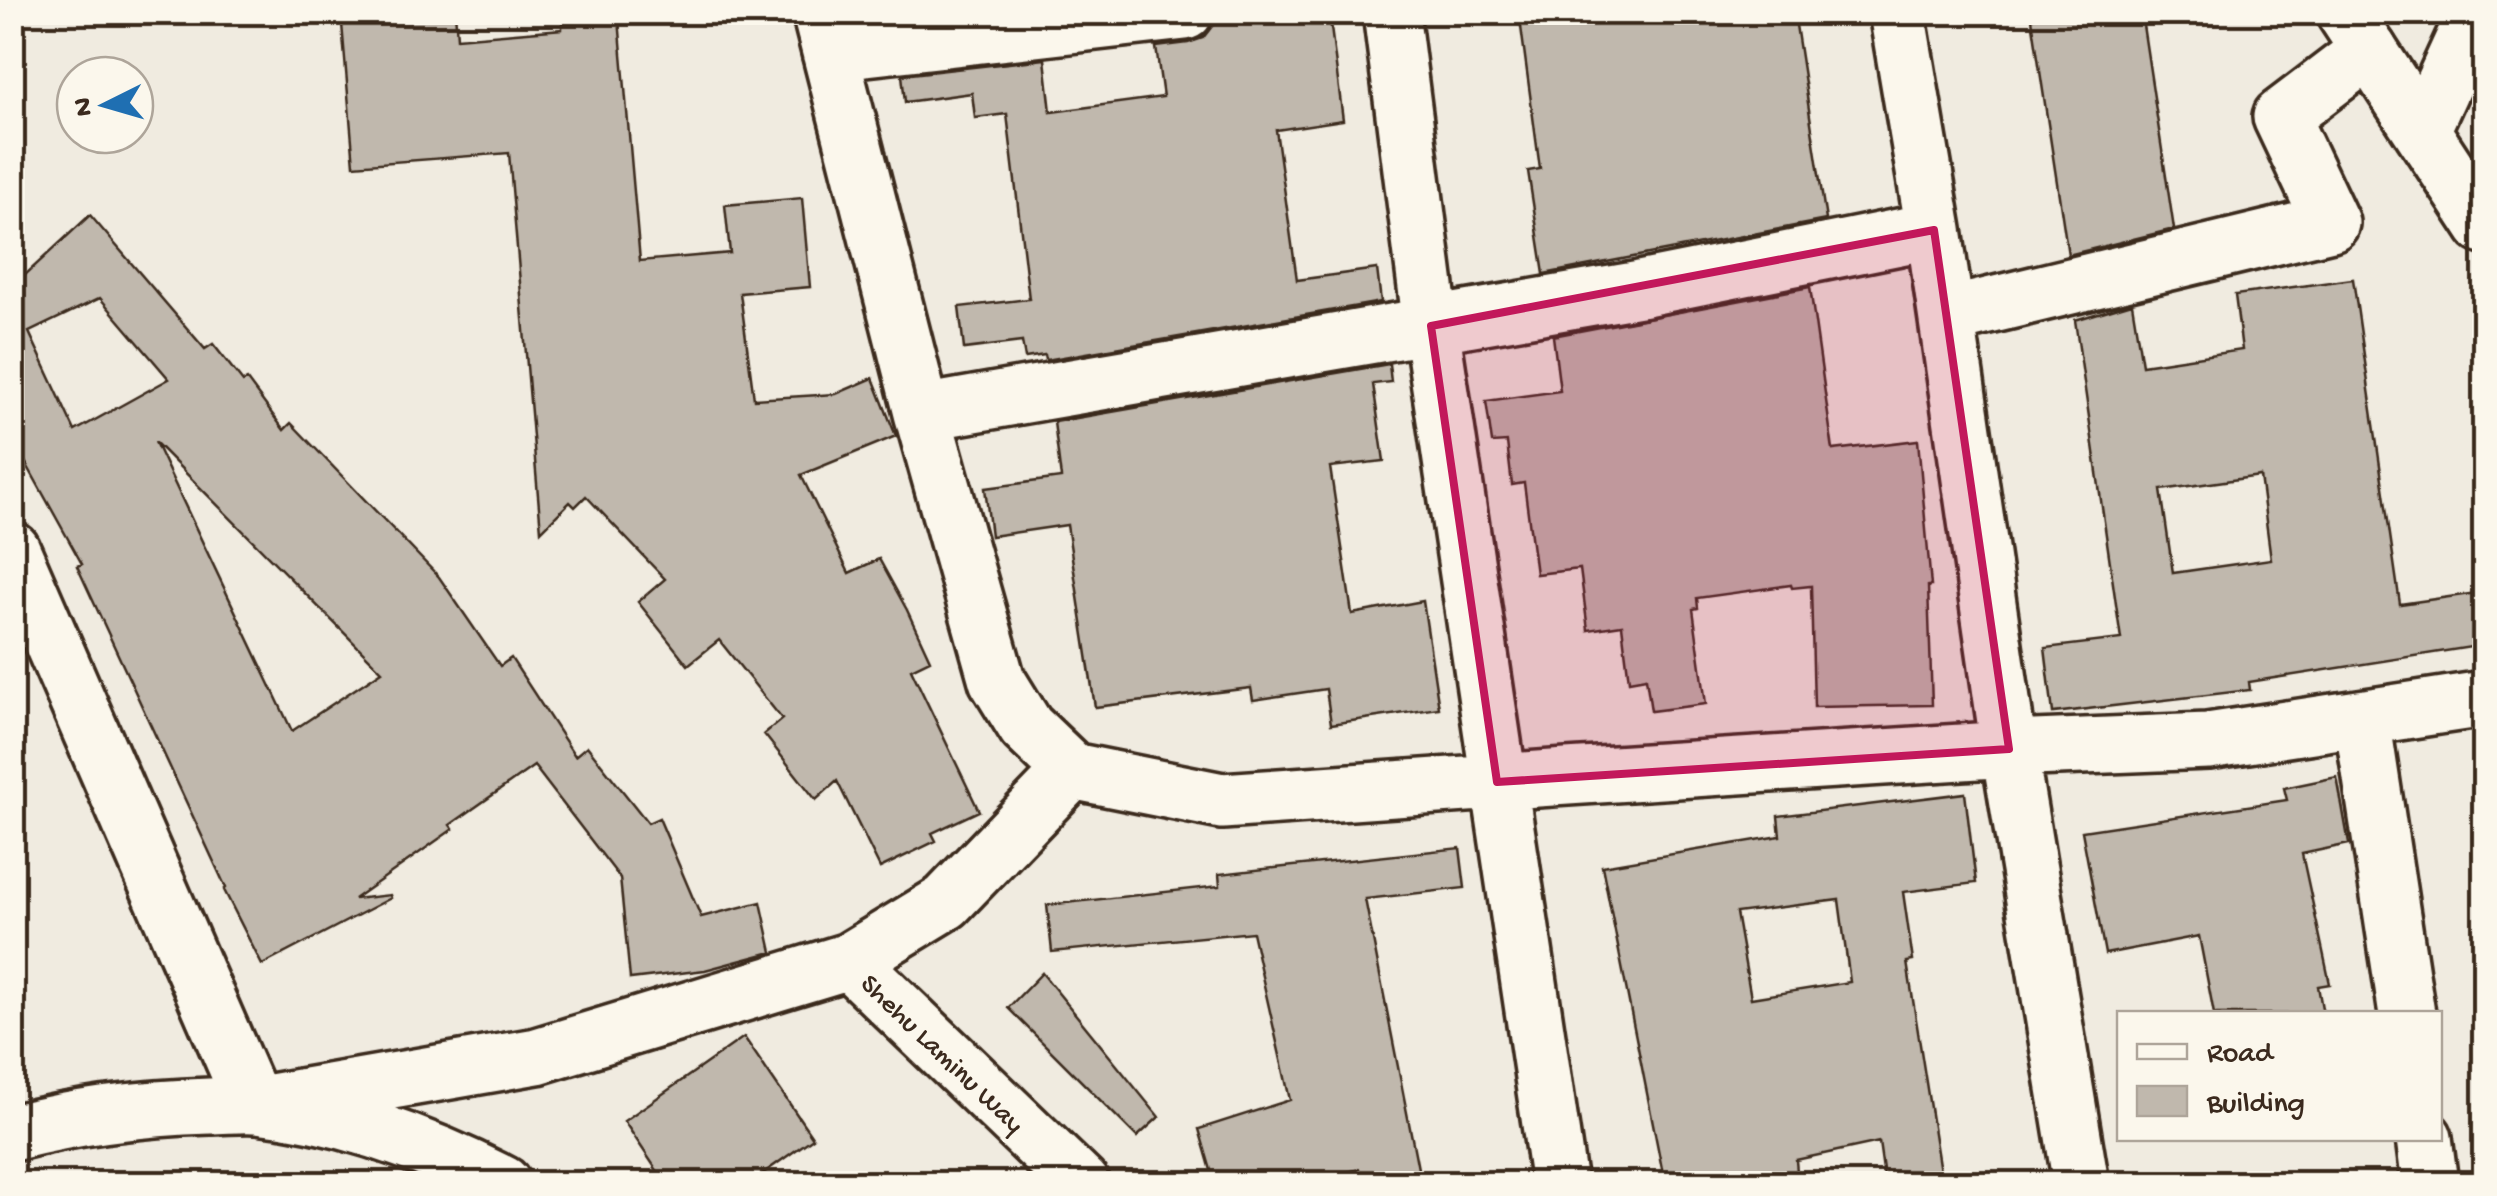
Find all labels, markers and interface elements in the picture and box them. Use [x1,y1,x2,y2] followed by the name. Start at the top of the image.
[55,55,155,155] north arrow
[67,96,102,117] text: N
[852,969,1030,1142] street label: Shehu Laminu Way
[2117,1011,2442,1141] legend
[2207,1038,2275,1073] text: Road
[2206,1088,2305,1123] text: Building

